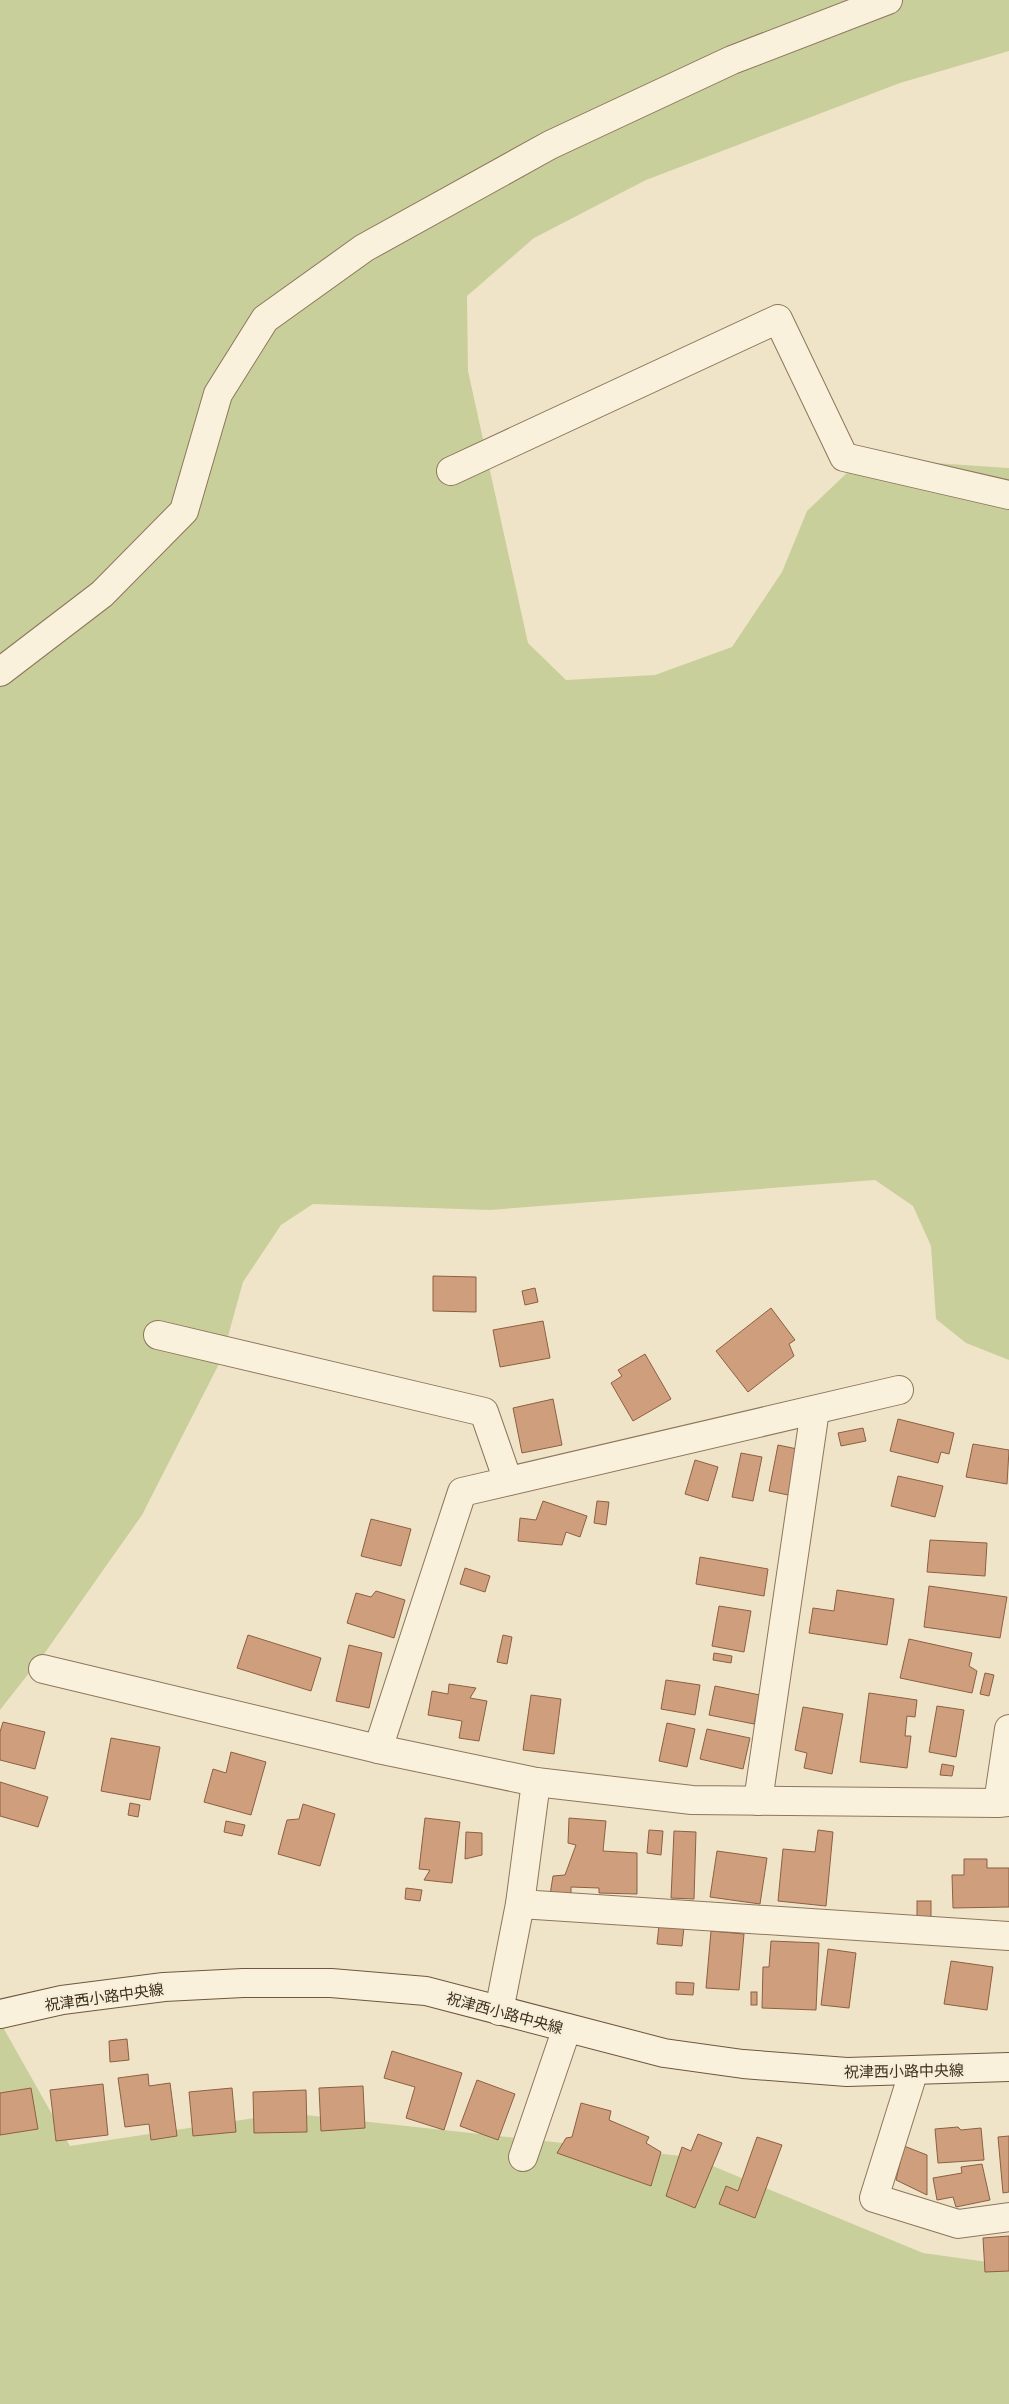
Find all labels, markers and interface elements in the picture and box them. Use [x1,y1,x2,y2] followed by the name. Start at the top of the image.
[43,1977,165,2015] street label: 祝津西小路中央線
[444,1986,566,2038] street label: 祝津西小路中央線
[844,2058,964,2082] street label: 祝津西小路中央線

